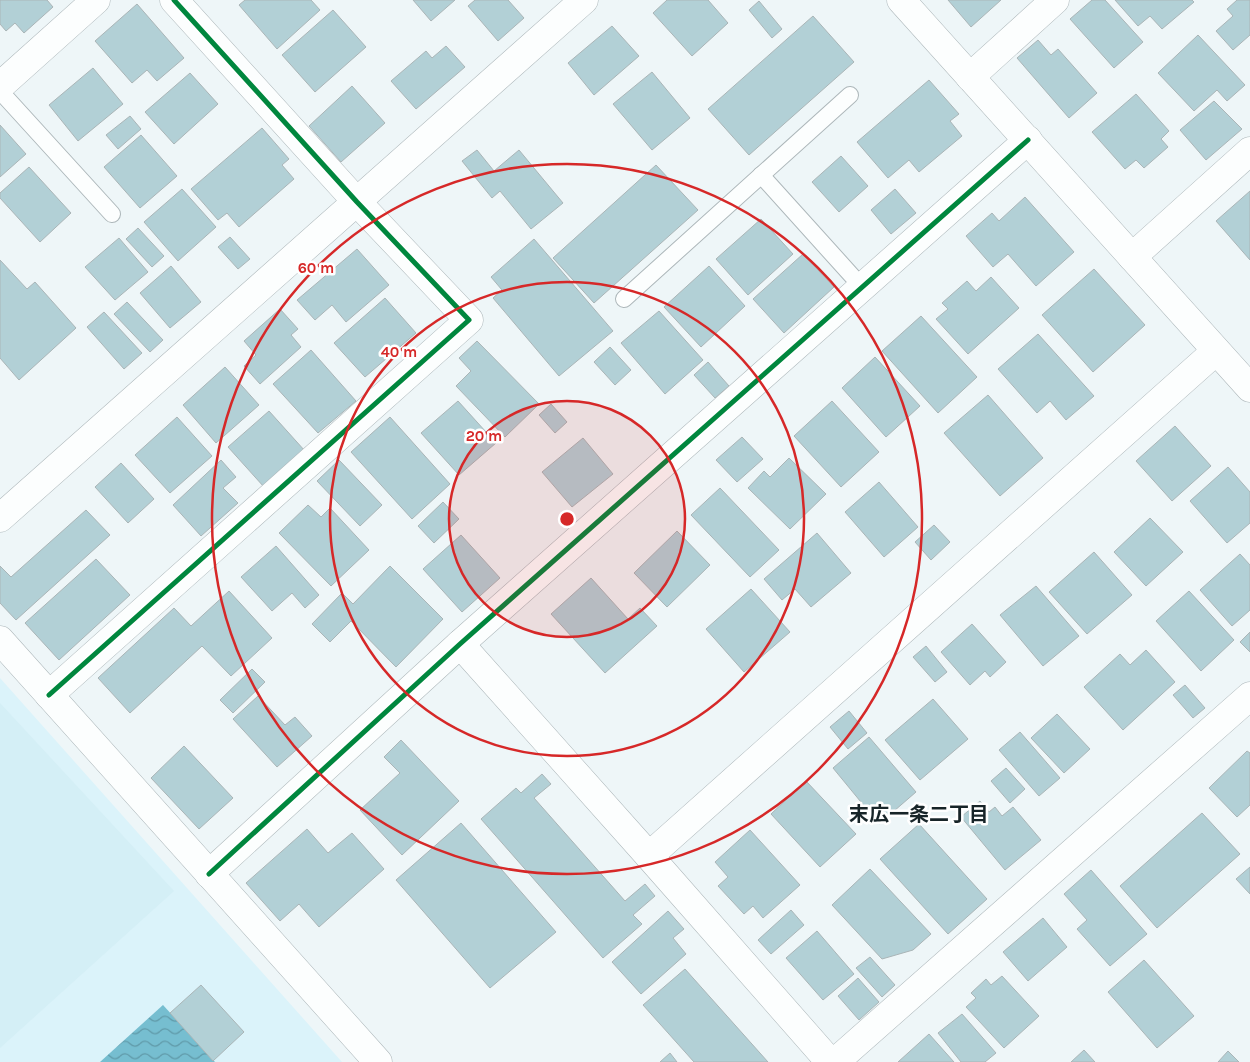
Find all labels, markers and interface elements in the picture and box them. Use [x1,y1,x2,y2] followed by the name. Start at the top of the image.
[298,259,334,277] text: 60 m
[381,343,417,361] text: 40 m
[466,427,502,445] text: 20 m
[558,510,576,528] centre of rings
[849,803,989,826] district label: 末広一条二丁目

